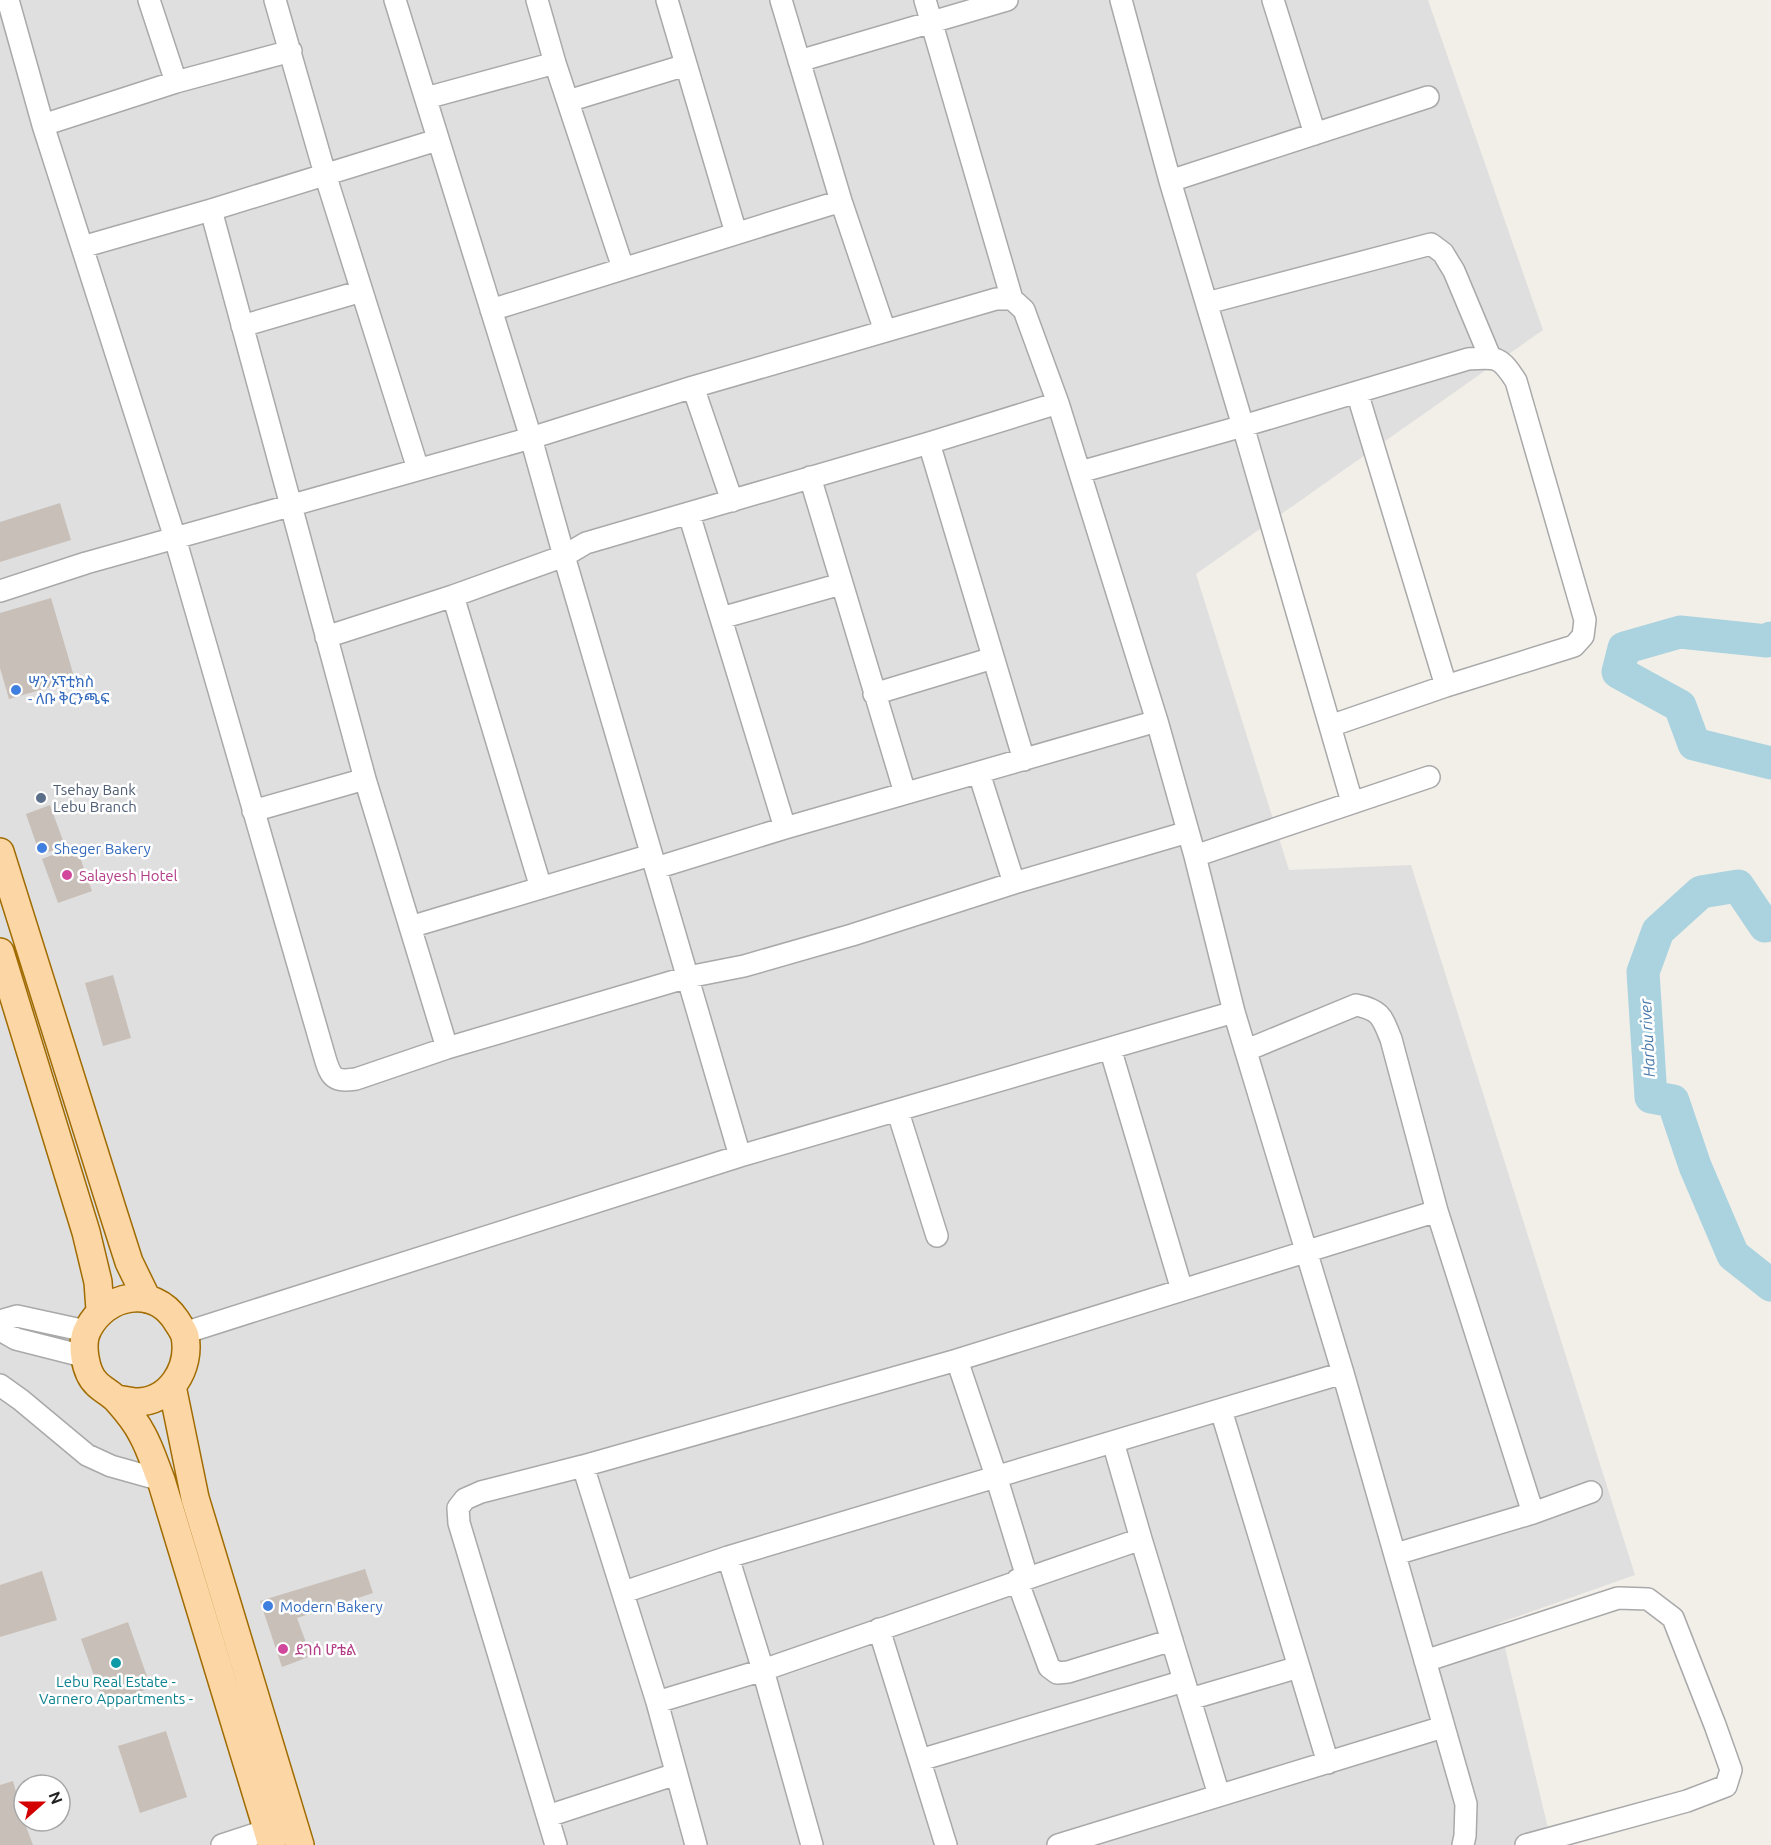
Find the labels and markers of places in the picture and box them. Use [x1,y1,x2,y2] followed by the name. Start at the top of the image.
[28,673,110,707] place label: ሣን ኦፕቲክስ - ለቡ ቅርንጫፍ
[9,683,23,697] marker: ሣን ኦፕቲክስ - ለቡ ቅርንጫፍ
[53,781,137,815] place label: Tsehay Bank Lebu Branch
[34,791,48,805] marker: Tsehay Bank Lebu Branch
[54,840,151,857] place label: Sheger Bakery
[35,841,49,855] marker: Sheger Bakery
[79,867,178,884] place label: Salayesh Hotel
[60,868,74,882] marker: Salayesh Hotel
[280,1598,383,1615] place label: Modern Bakery
[261,1599,275,1613] marker: Modern Bakery
[295,1641,356,1658] place label: ደገሰ ሆቴል
[276,1642,290,1656] marker: ደገሰ ሆቴል
[109,1656,123,1670] marker: Lebu Real Estate - Varnero Appartments -
[39,1673,193,1707] place label: Lebu Real Estate - Varnero Appartments -

